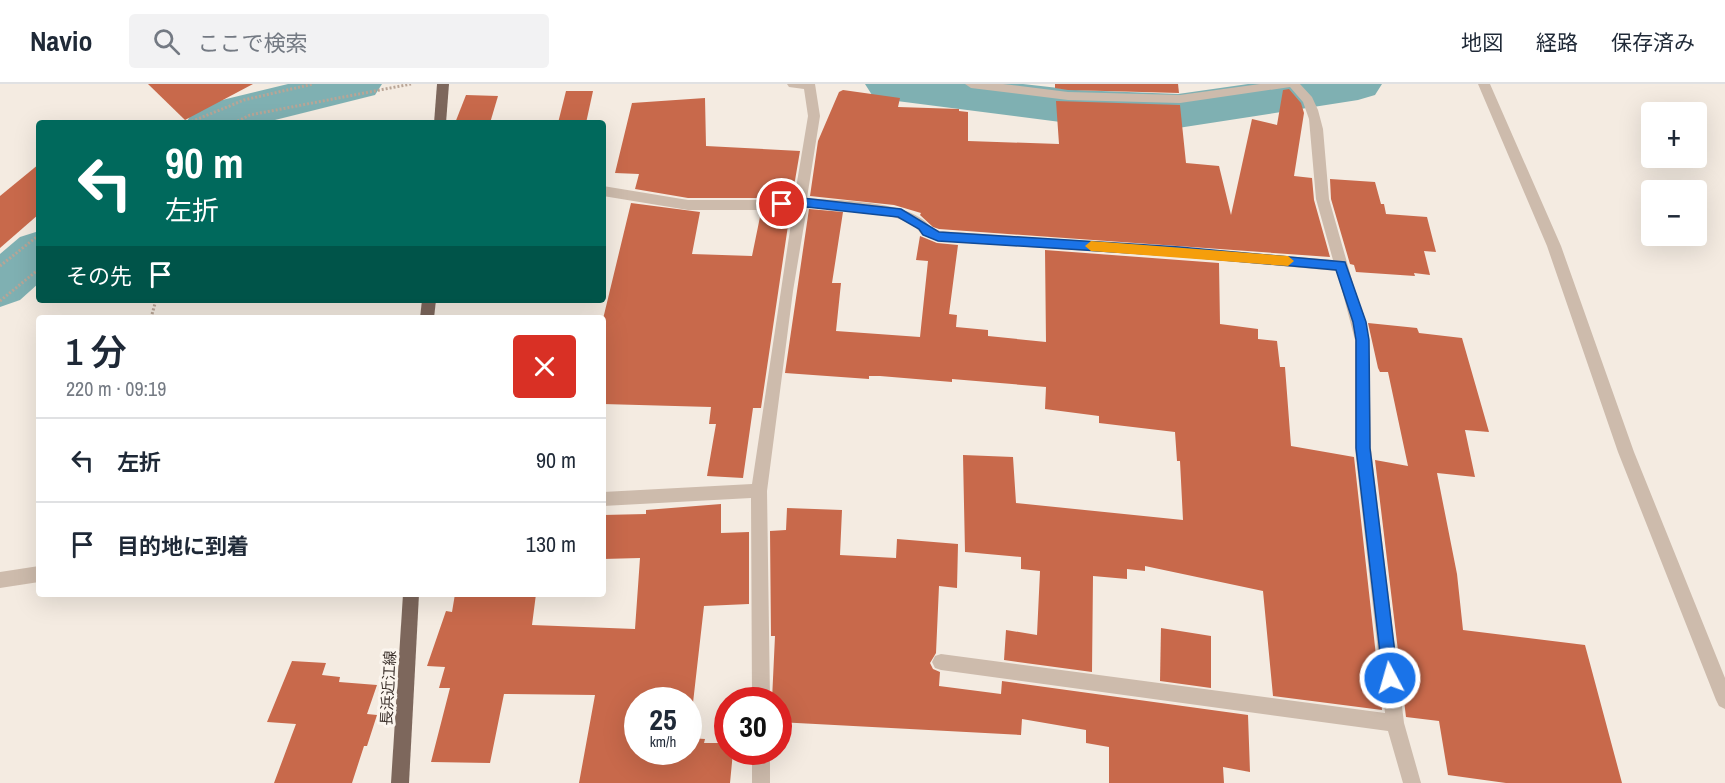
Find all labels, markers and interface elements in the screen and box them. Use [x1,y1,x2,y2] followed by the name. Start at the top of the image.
[129,14,549,68] search box
[30,22,93,60] text: Navio
[150,25,183,58] icon: search
[198,28,308,58] text: ここで検索
[1461,28,1503,57] text: 地図
[1536,28,1578,57] text: 経路
[1611,28,1695,57] text: 保存済み
[1641,102,1707,246] map controls
[1641,102,1707,168] button: +
[165,135,244,191] text: 90 m
[66,144,144,222] icon: left
[756,178,807,229] pin
[1641,180,1707,246] button: −
[765,187,798,220] icon: arrive
[165,192,219,228] text: 左折
[144,258,177,291] icon: arrive
[66,261,132,291] text: その先
[66,328,127,376] text: 1 分
[513,335,576,398] button: close
[66,375,166,402] text: 220 m · 09:19
[66,444,99,477] icon: left
[536,445,576,475] text: 90 m
[117,447,161,477] text: 左折
[66,528,99,561] icon: arrive
[526,529,576,559] text: 130 m
[117,531,249,561] text: 目的地に到着
[1358,646,1422,710] position arrow
[376,650,400,726] street label: 長浜近江線
[714,687,792,765] speed limit sign: 30
[649,699,677,739] text: 25
[650,731,676,752] text: km/h

